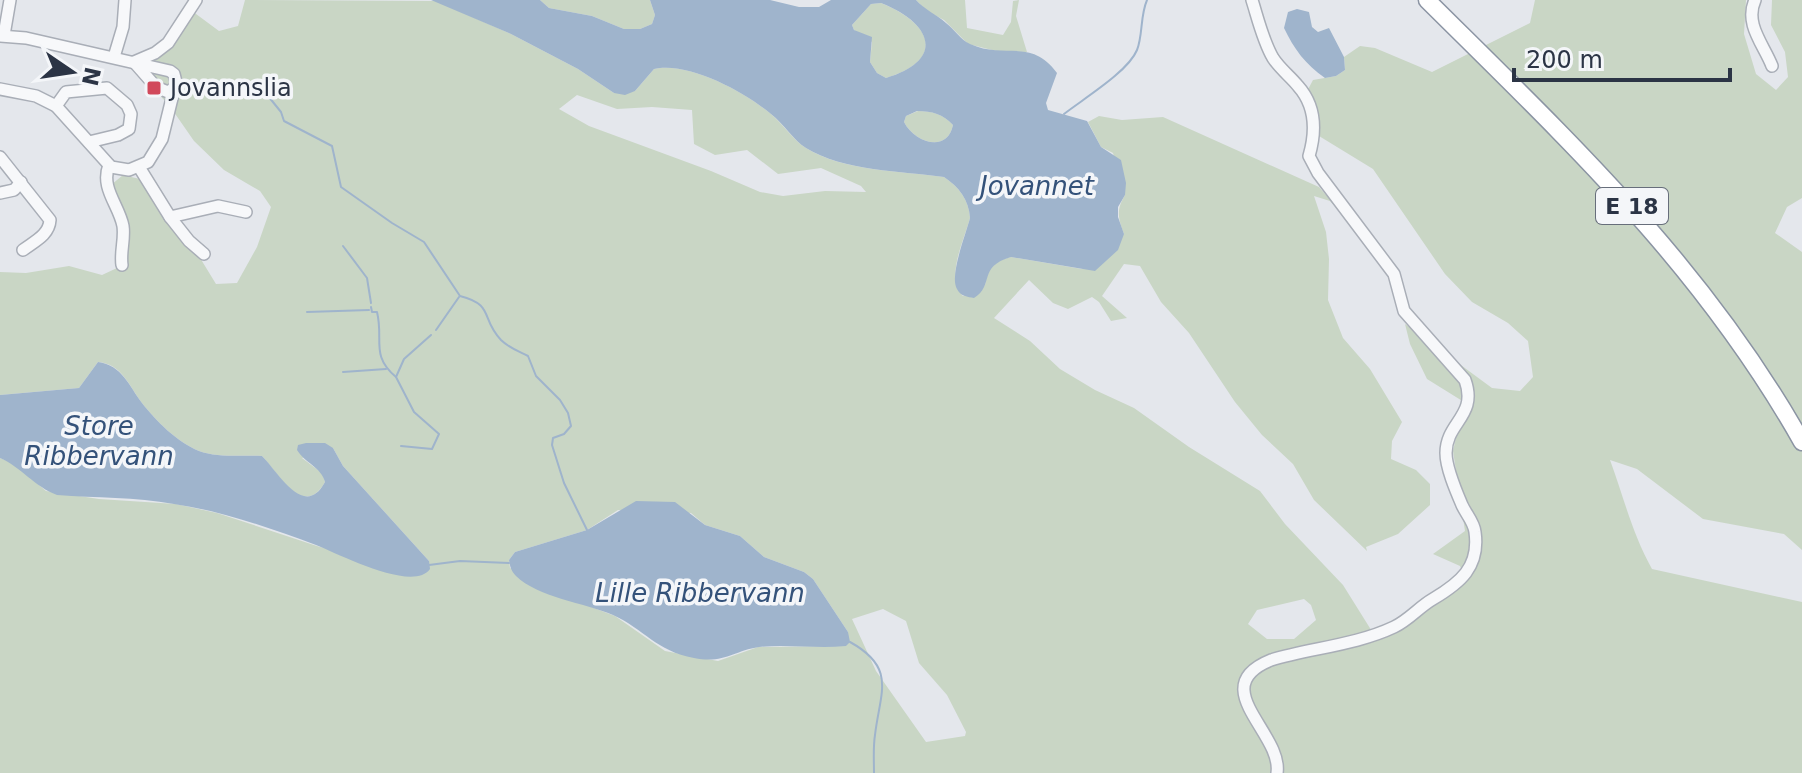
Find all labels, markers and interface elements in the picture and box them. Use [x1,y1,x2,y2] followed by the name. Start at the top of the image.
[32,32,112,112] north arrow
[1514,32,1730,82] scale bar
[1526,46,1603,74] text: 200 m
[77,65,105,88] text: N
[168,74,292,102] place label: Jovannslia
[145,79,163,97] marker: Jovannslia
[975,171,1095,201] water label: Jovannet
[1596,188,1668,224] road number: E 18
[24,411,174,471] water label: Store Ribbervann
[595,578,805,608] water label: Lille Ribbervann

